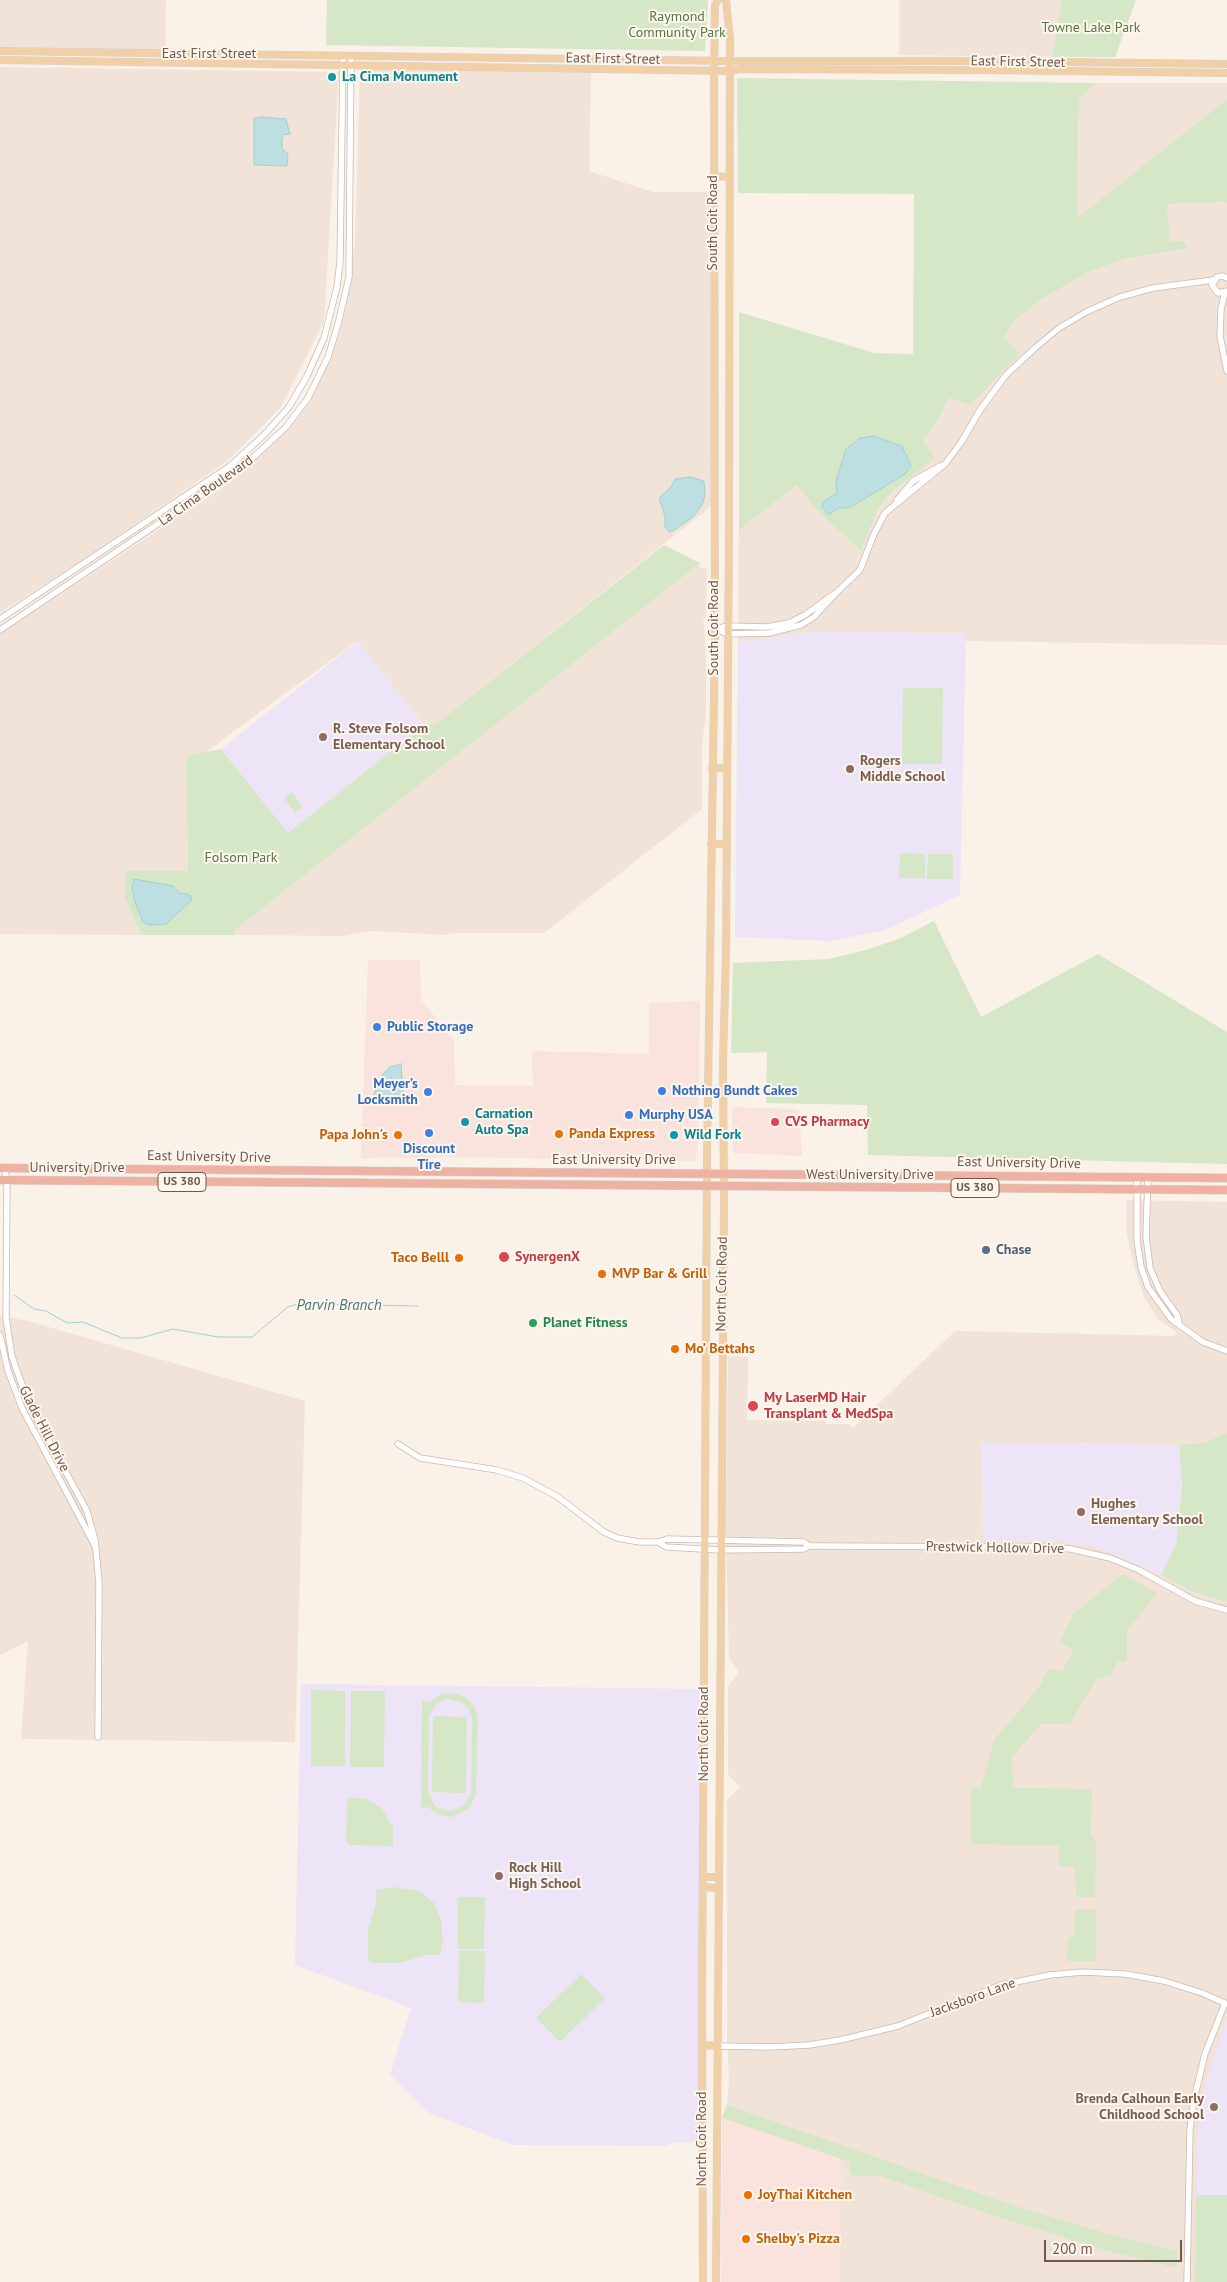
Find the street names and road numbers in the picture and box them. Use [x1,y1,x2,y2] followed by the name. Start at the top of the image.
[162,46,256,62] street label: East First Street
[566,50,660,68] street label: East First Street
[971,53,1065,71] street label: East First Street
[705,175,721,271] street label: South Coit Road
[155,452,257,530] street label: La Cima Boulevard
[706,580,722,676] street label: South Coit Road
[147,1148,271,1166] street label: East University Drive
[552,1152,676,1168] street label: East University Drive
[957,1154,1081,1172] street label: East University Drive
[29,1160,125,1176] street label: University Drive
[806,1167,934,1183] street label: West University Drive
[158,1172,206,1192] road number: US 380
[951,1178,999,1198] road number: US 380
[713,1236,731,1332] street label: North Coit Road
[15,1383,73,1475] street label: Glade Hill Drive
[926,1538,1064,1558] street label: Prestwick Hollow Drive
[696,1686,712,1782] street label: North Coit Road
[928,1975,1018,2021] street label: Jacksboro Lane
[694,2091,710,2187] street label: North Coit Road

